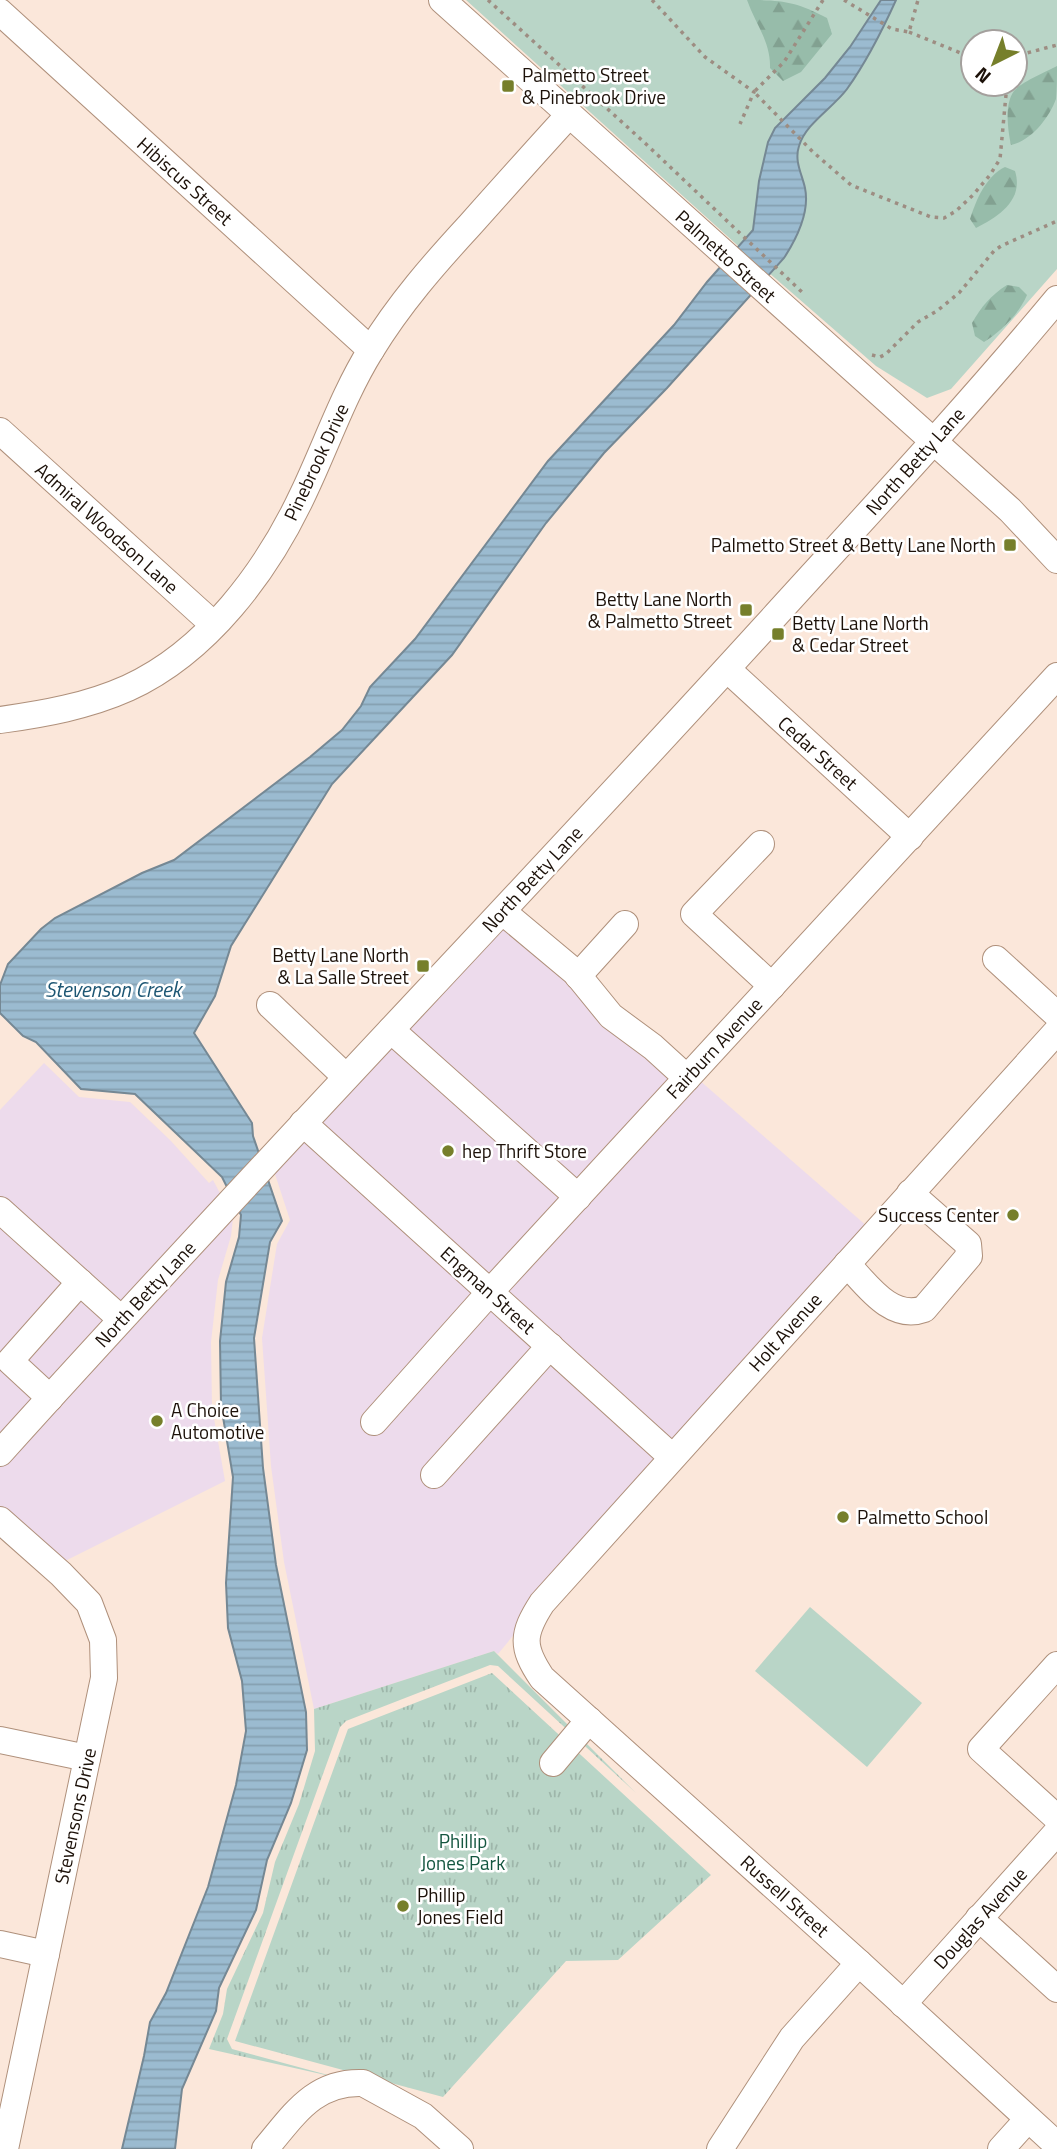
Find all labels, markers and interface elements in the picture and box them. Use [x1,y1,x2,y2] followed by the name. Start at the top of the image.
[959,28,1029,98] north arrow
[522,60,666,111] place label: Palmetto Street & Pinebrook Drive
[968,61,997,91] text: N
[500,78,516,94] marker: Palmetto Street & Pinebrook Drive
[131,130,240,232] street label: Hibiscus Street
[669,202,783,309] street label: Palmetto Street
[276,398,355,525] street label: Pinebrook Drive
[858,400,971,521] street label: North Betty Lane
[29,455,185,600] street label: Admiral Woodson Lane
[711,530,996,559] place label: Palmetto Street & Betty Lane North
[1002,537,1018,553] marker: Palmetto Street & Betty Lane North
[588,584,732,635] place label: Betty Lane North & Palmetto Street
[738,602,754,618] marker: Betty Lane North & Palmetto Street
[792,608,929,659] place label: Betty Lane North & Cedar Street
[770,626,786,642] marker: Betty Lane North & Cedar Street
[772,709,865,797] street label: Cedar Street
[474,819,589,939] street label: North Betty Lane
[272,940,409,991] place label: Betty Lane North & La Salle Street
[415,958,431,974] marker: Betty Lane North & La Salle Street
[45,973,184,1005] water label: Stevenson Creek
[659,990,769,1105] street label: Fairburn Avenue
[462,1136,587,1165] place label: hep Thrift Store
[440,1143,456,1159] marker: hep Thrift Store
[878,1200,999,1229] place label: Success Center
[1005,1207,1021,1223] marker: Success Center
[87,1234,202,1354] street label: North Betty Lane
[434,1239,543,1341] street label: Engman Street
[741,1286,828,1378] street label: Holt Avenue
[171,1395,264,1446] place label: A Choice Automotive
[149,1413,165,1429] marker: A Choice Automotive
[857,1502,988,1531] place label: Palmetto School
[835,1509,851,1525] marker: Palmetto School
[46,1745,103,1887] street label: Stevensons Drive
[421,1826,505,1877] park label: Phillip Jones Park
[734,1848,837,1944] street label: Russell Street
[926,1860,1033,1975] street label: Douglas Avenue
[417,1880,503,1931] place label: Phillip Jones Field
[395,1898,411,1914] marker: Phillip Jones Field

